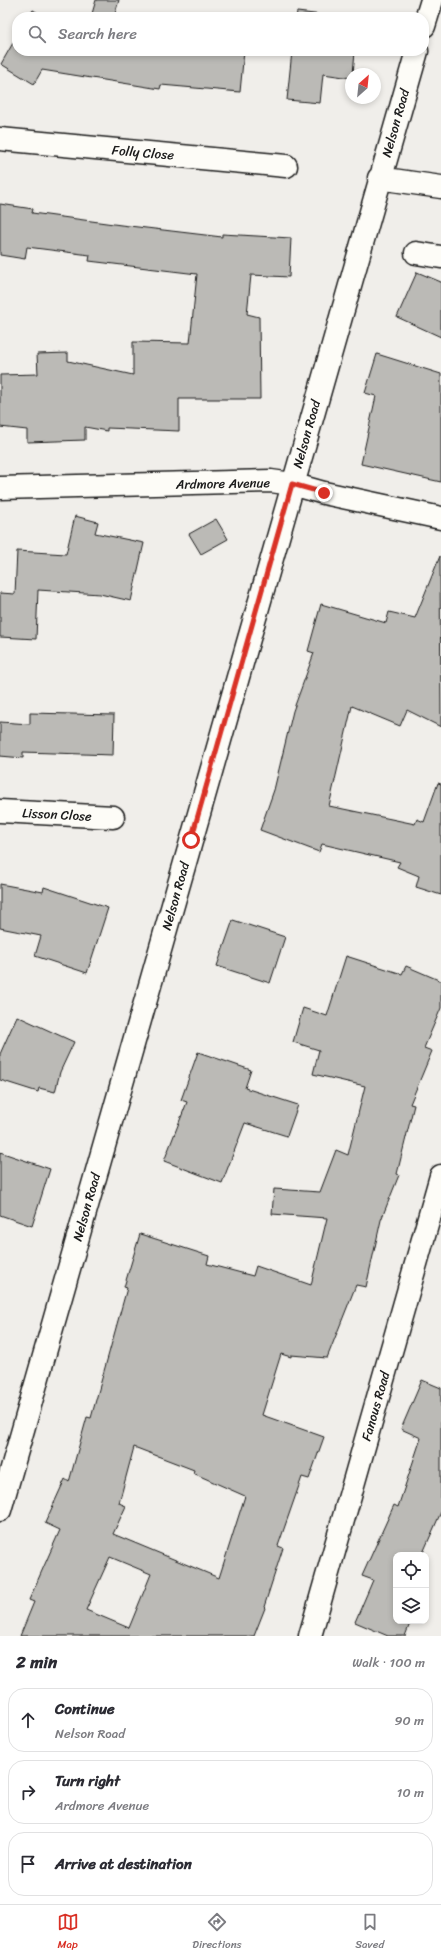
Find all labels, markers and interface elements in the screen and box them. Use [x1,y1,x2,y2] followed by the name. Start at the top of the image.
[12,12,429,56] search box
[58,21,137,47] text: Search here
[26,23,48,45] icon: search
[345,68,381,104] north arrow
[375,85,417,160] street label: Nelson Road
[111,138,175,167] street label: Folly Close
[286,396,328,471] street label: Nelson Road
[175,471,271,496] street label: Ardmore Avenue
[315,484,333,502] route end
[22,801,93,828] street label: Lisson Close
[182,831,200,849] route start
[155,858,197,933] street label: Nelson Road
[66,1169,108,1244] street label: Nelson Road
[355,1368,397,1444] street label: Fanous Road
[393,1552,429,1624] map controls
[393,1552,429,1588] button: locate
[393,1588,429,1624] button: layers
[16,1647,57,1677] text: 2 min
[352,1651,425,1674] text: Walk · 100 m
[55,1696,115,1722] text: Continue
[17,1709,39,1731] icon: ahead
[394,1709,424,1732] text: 90 m
[55,1722,125,1745] text: Nelson Road
[55,1768,120,1794] text: Turn right
[17,1781,39,1803] icon: right
[397,1781,424,1804] text: 10 m
[55,1794,149,1817] text: Ardmore Avenue
[55,1851,192,1877] text: Arrive at destination
[17,1853,39,1875] icon: arrive
[57,1911,79,1954] tab: Map
[192,1911,242,1954] tab: Directions
[355,1911,384,1954] tab: Saved

